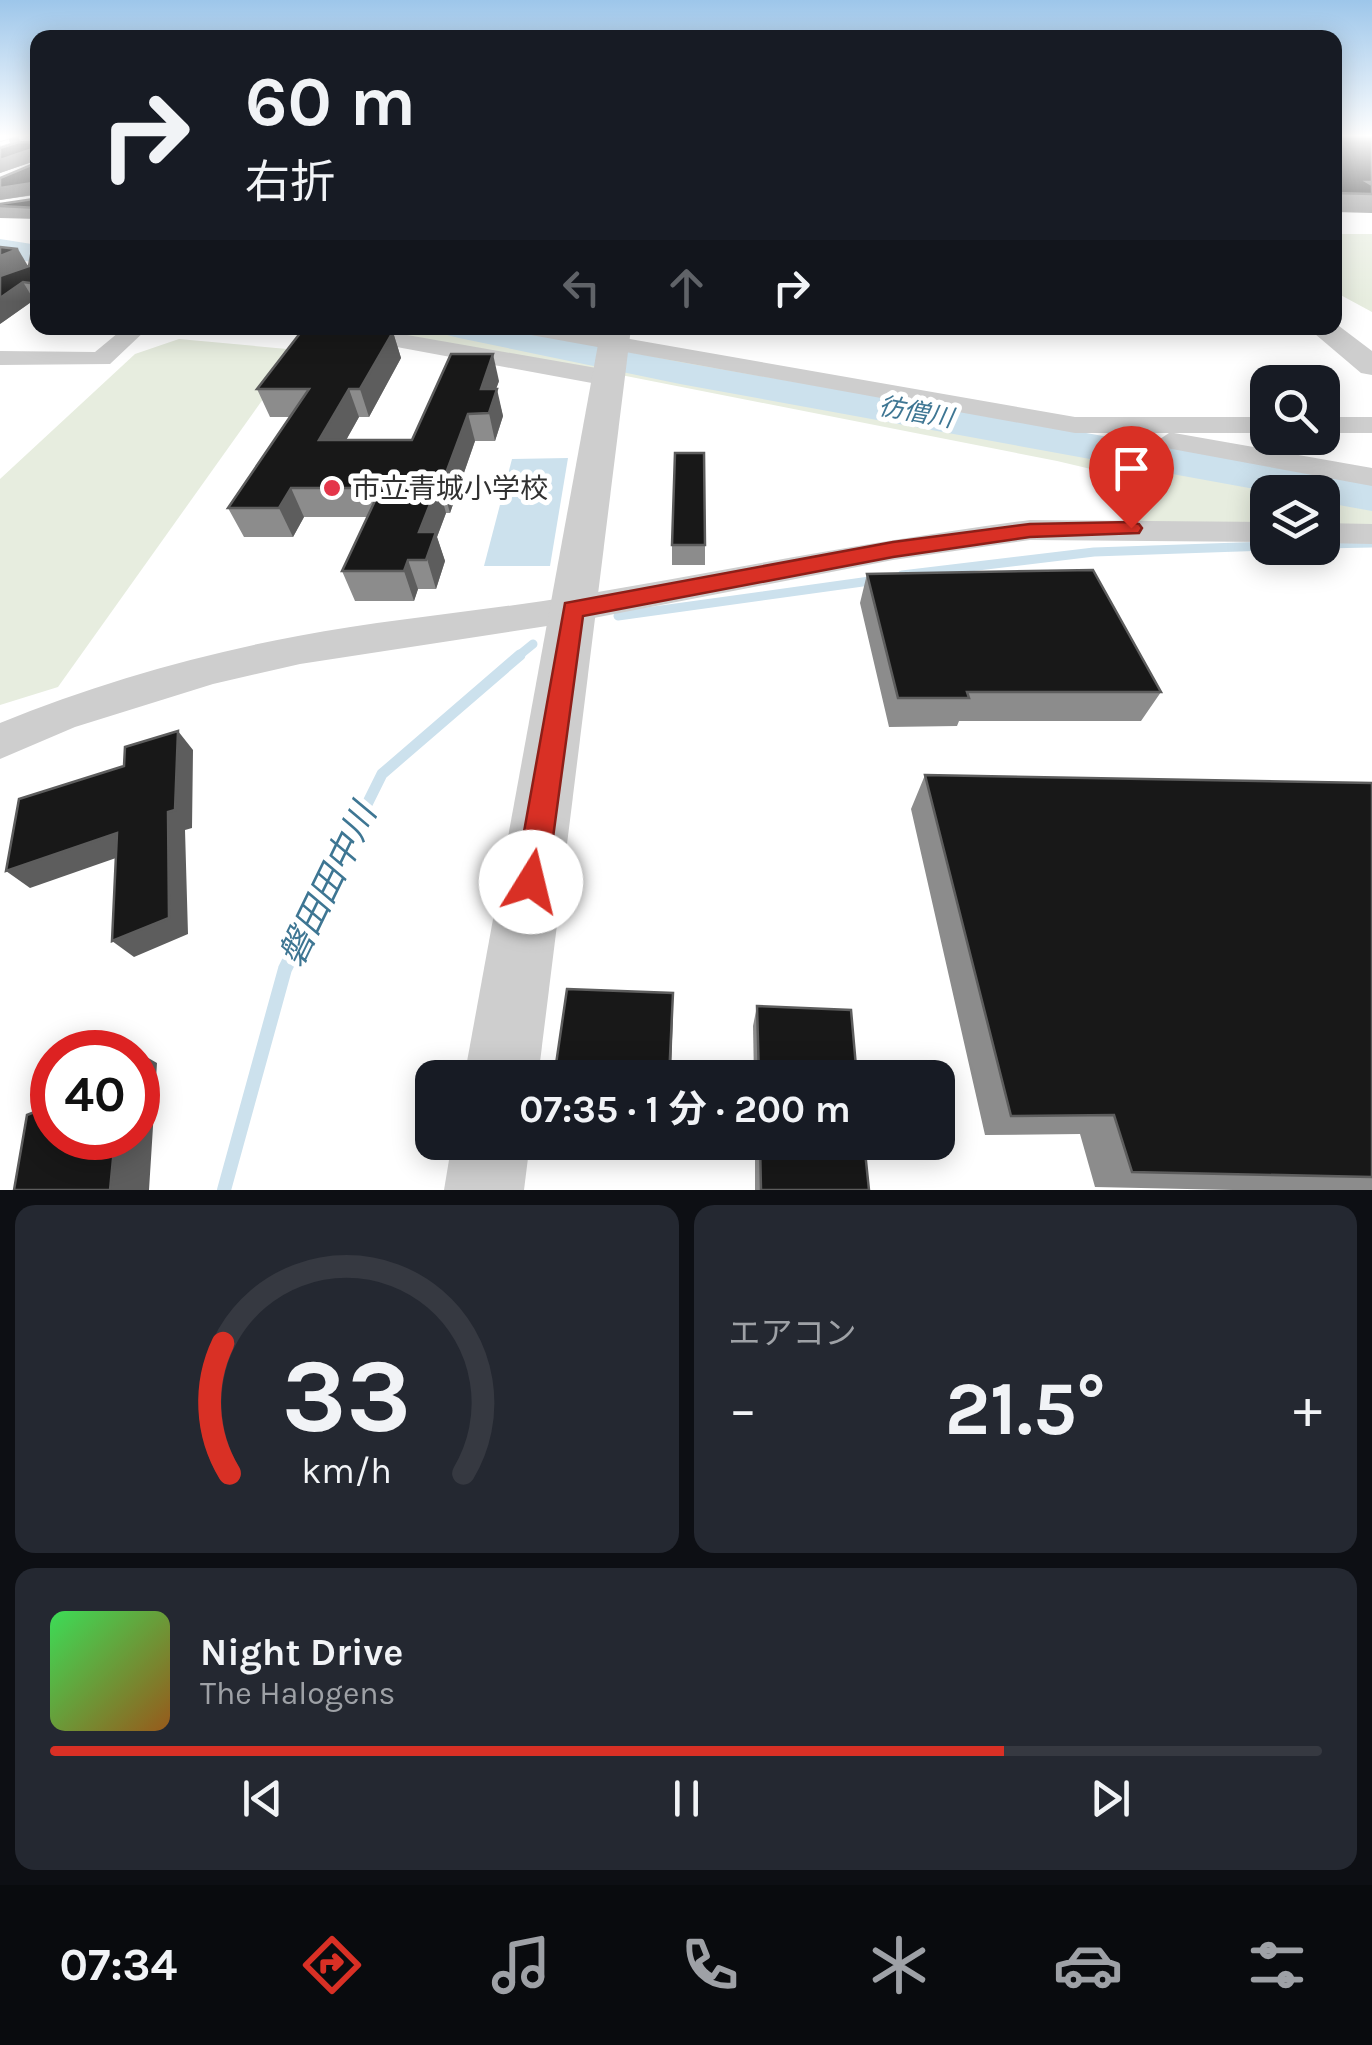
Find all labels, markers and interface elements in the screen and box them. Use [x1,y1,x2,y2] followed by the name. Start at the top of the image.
[245,61,416,143] text: 60 m
[80,70,210,200] icon: right
[245,156,335,208] text: 右折
[554,260,609,315] icon: left
[659,260,714,315] icon: ahead
[764,260,819,315] icon: right
[1250,365,1340,565] map controls
[1250,365,1340,455] button: search
[877,391,958,433] water label: 彷僧川
[1089,426,1174,529] pin
[1104,441,1159,496] icon: arrive
[352,472,548,505] place label: 市立青城小学校
[1250,475,1340,565] button: layers
[321,477,343,499] marker: 市立青城小学校
[271,794,387,973] water label: 磐田田中川
[479,830,583,934] position arrow
[30,1030,160,1160] speed limit sign: 40
[519,1087,851,1132] text: 07:35 · 1 分 · 200 m
[729,1315,857,1352] text: エアコン
[282,1336,411,1457] text: 33
[945,1365,1106,1453] text: 21.5°
[729,1377,757,1441] text: −
[1293,1377,1322,1441] text: +
[301,1450,392,1492] text: km/h
[200,1630,403,1675] text: Night Drive
[200,1675,395,1712] text: The Halogens
[235,1771,290,1826] icon: previous
[659,1771,714,1826] icon: pause
[1083,1771,1138,1826] icon: next
[297,1930,367,2000] icon: directions
[486,1930,556,2000] icon: music
[675,1930,745,2000] icon: phone
[864,1930,934,2000] icon: climate
[1053,1930,1123,2000] icon: car
[1242,1930,1312,2000] icon: filters
[60,1939,177,1991] text: 07:34

